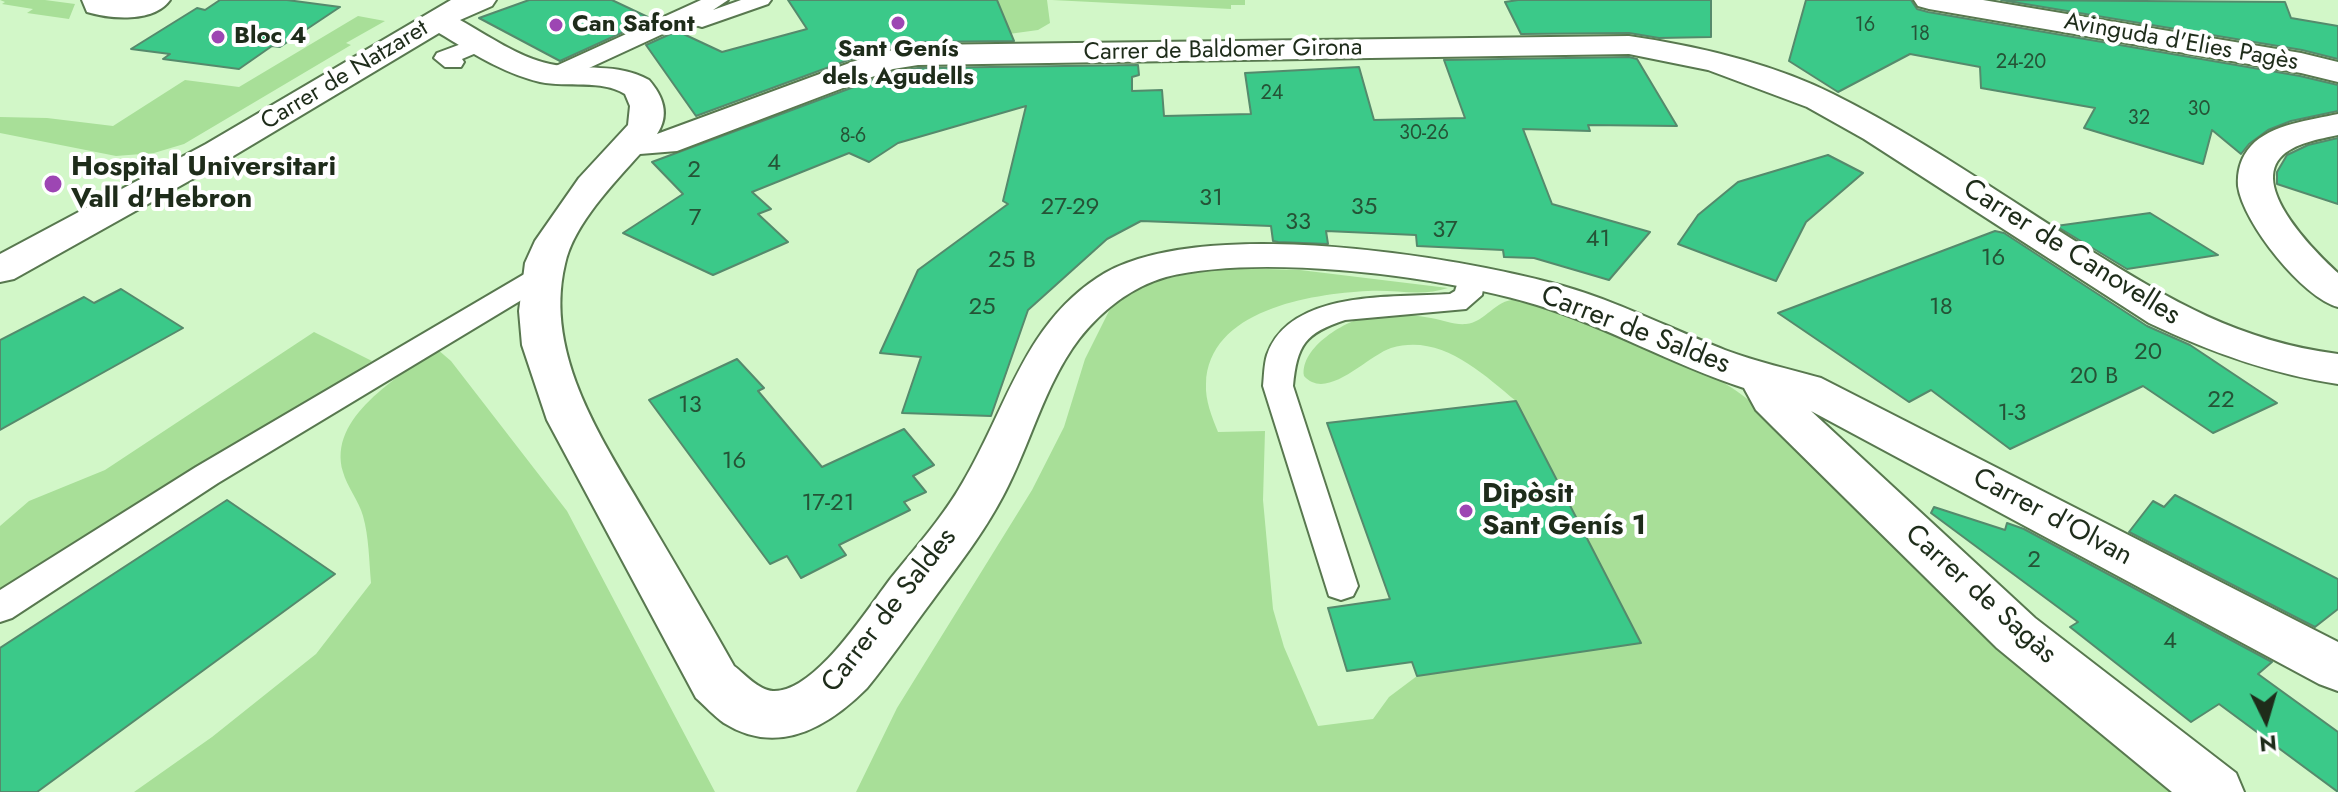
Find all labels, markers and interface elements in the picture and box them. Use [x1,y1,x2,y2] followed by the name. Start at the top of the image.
[2062,8,2300,78] street label: Avinguda d'Elies Pagès
[572,11,695,39] place label: Can Safont
[889,14,907,32] marker: Sant Genís dels Agudells
[1855,14,1875,38] house number: 16
[256,15,434,137] street label: Carrer de Natzaret
[547,16,565,34] marker: Can Safont
[234,23,306,51] place label: Bloc 4
[1910,23,1930,47] house number: 18
[209,28,227,46] marker: Bloc 4
[1083,34,1363,68] street label: Carrer de Baldomer Girona
[822,36,974,92] place label: Sant Genís dels Agudells
[1996,51,2046,75] house number: 24-20
[1260,82,1284,106] house number: 24
[2188,98,2210,122] house number: 30
[2128,107,2150,131] house number: 32
[1399,122,1449,146] house number: 30-26
[840,125,866,149] house number: 8-6
[767,150,781,178] house number: 4
[71,151,336,217] place label: Hospital Universitari Vall d'Hebron
[687,157,701,185] house number: 2
[42,173,64,195] marker: Hospital Universitari Vall d'Hebron
[1956,173,2186,333] street label: Carrer de Canovelles
[1199,185,1223,213] house number: 31
[1041,194,1099,222] house number: 27-29
[1351,194,1377,222] house number: 35
[689,205,701,233] house number: 7
[1285,209,1311,237] house number: 33
[1432,217,1458,245] house number: 37
[1586,226,1610,254] house number: 41
[1981,245,2005,273] house number: 16
[988,247,1036,275] house number: 25 B
[1536,280,1734,382] street label: Carrer de Saldes
[968,294,996,322] house number: 25
[1929,294,1953,322] house number: 18
[2134,339,2162,367] house number: 20
[2070,363,2118,391] house number: 20 B
[2207,387,2235,415] house number: 22
[678,392,702,420] house number: 13
[1998,400,2026,428] house number: 1-3
[722,448,746,476] house number: 16
[1966,462,2138,574] street label: Carrer d'Olvan
[1482,478,1646,544] place label: Dipòsit Sant Genís 1
[802,490,854,518] house number: 17-21
[1457,502,1475,520] marker: Dipòsit Sant Genís 1
[1897,518,2063,672] street label: Carrer de Sagàs
[815,522,965,700] street label: Carrer de Saldes
[2027,547,2041,575] house number: 2
[2163,628,2177,656] house number: 4
[2226,680,2306,760] north arrow
[2258,727,2278,761] text: N

